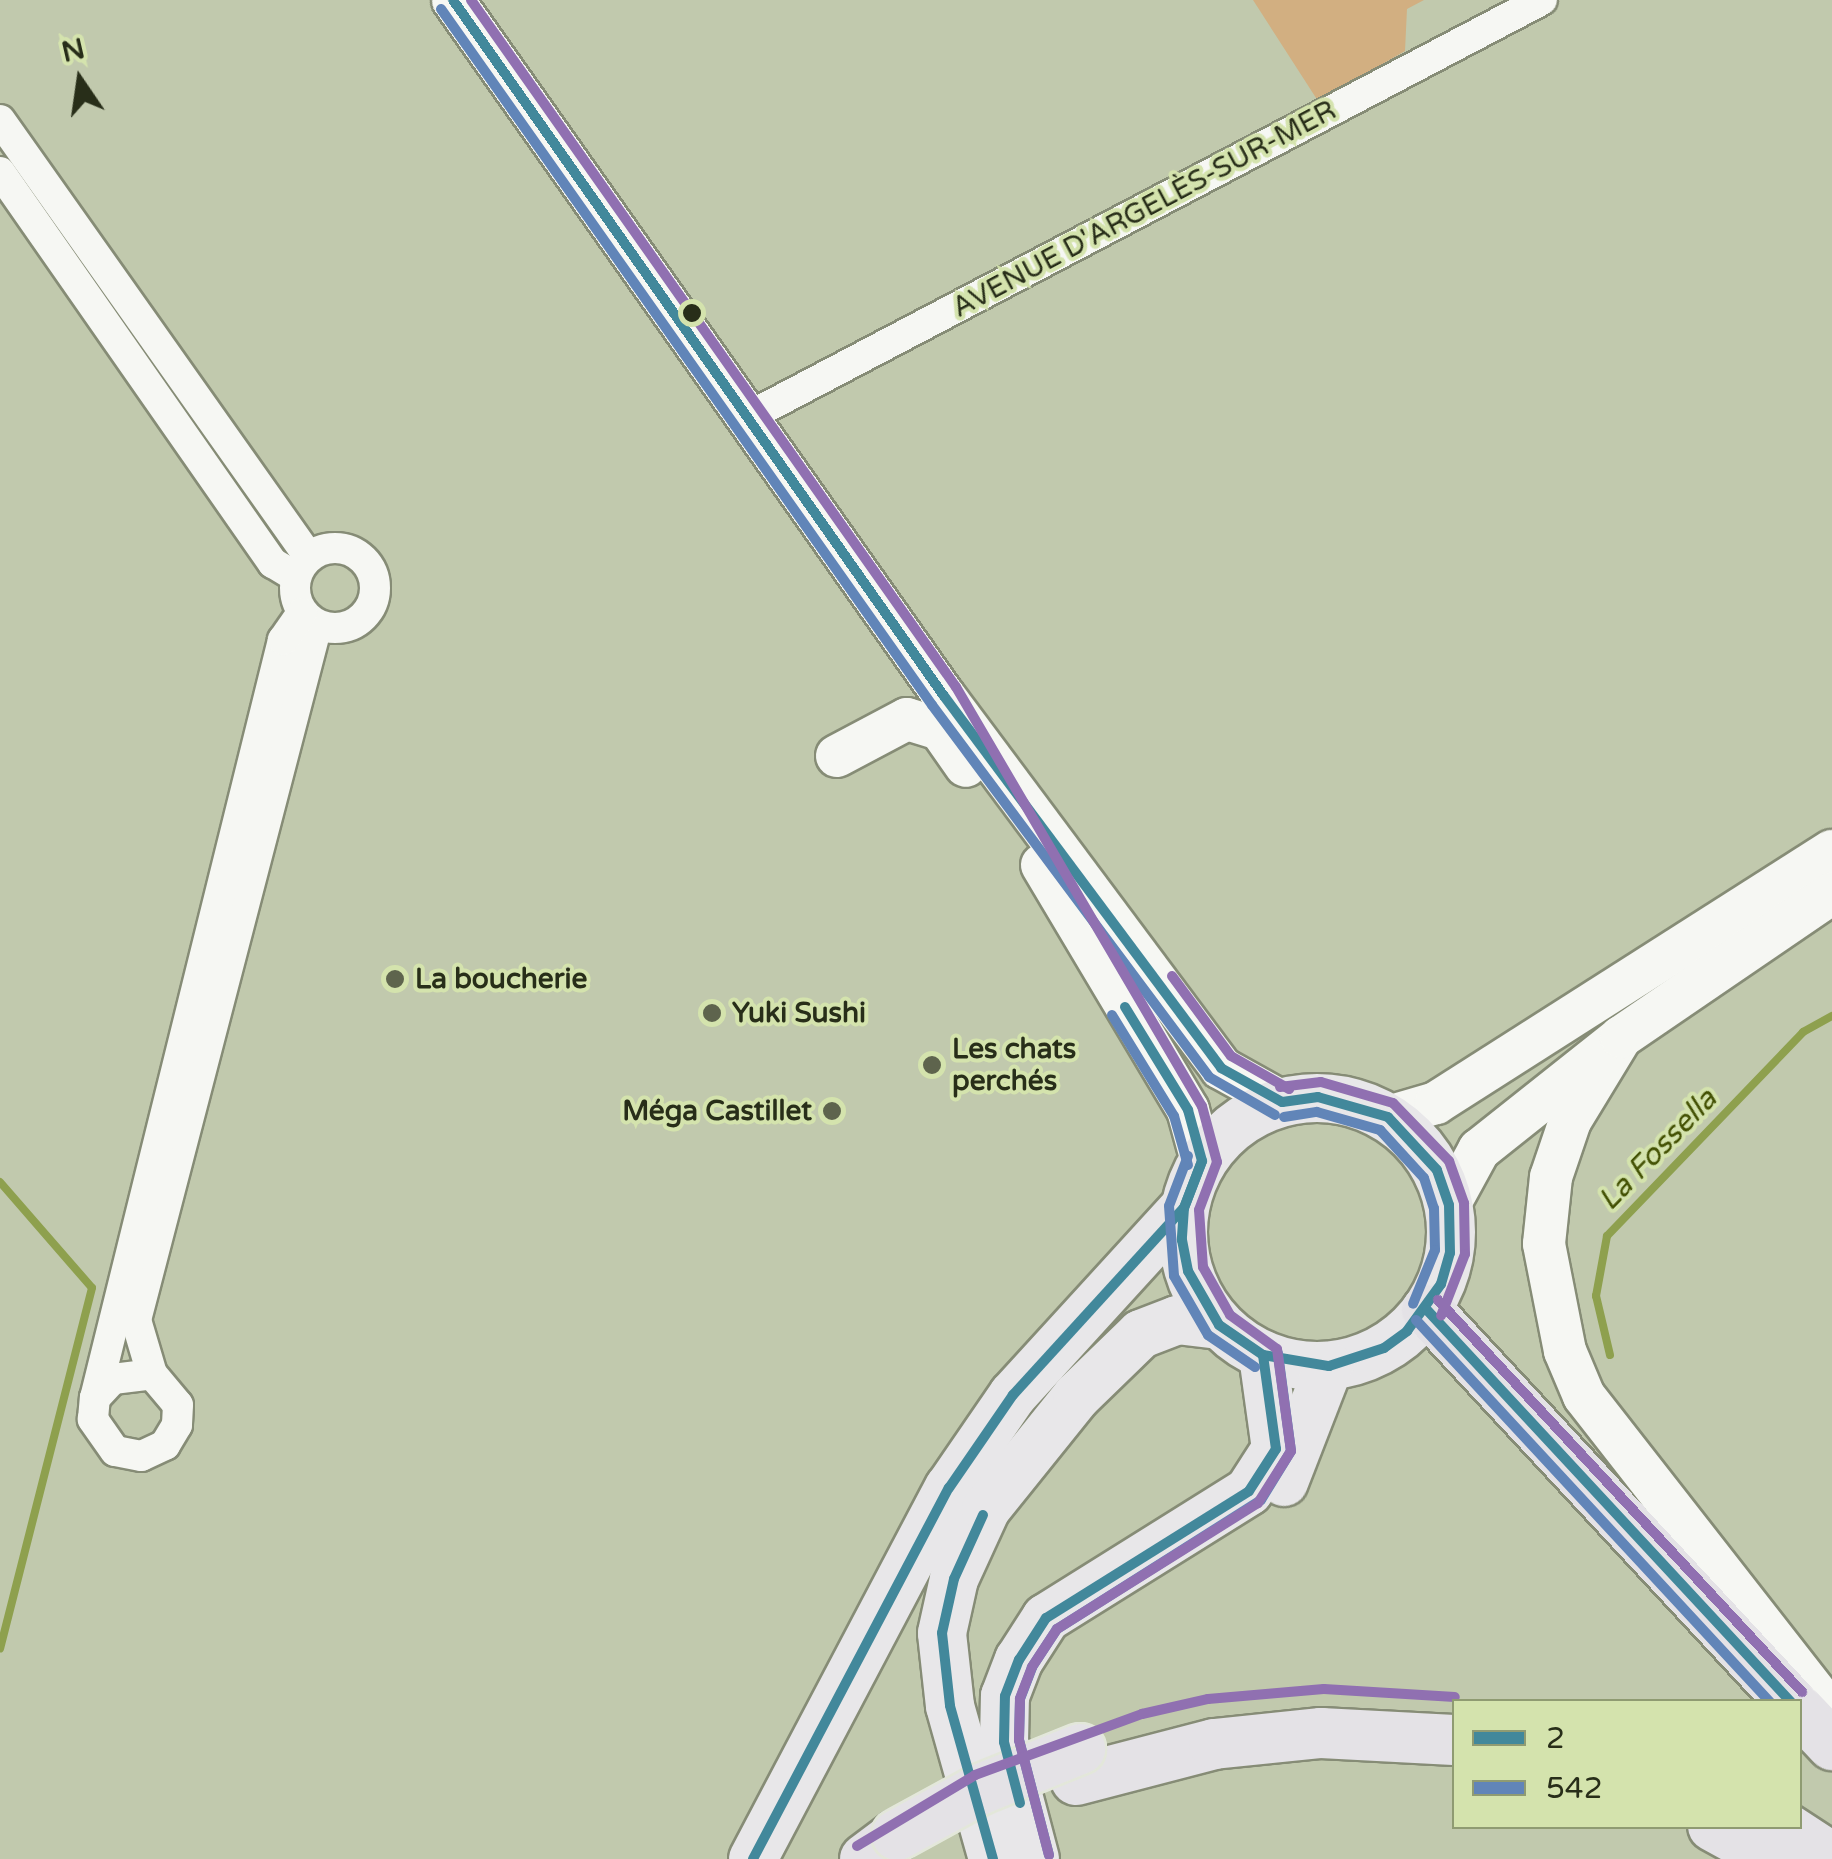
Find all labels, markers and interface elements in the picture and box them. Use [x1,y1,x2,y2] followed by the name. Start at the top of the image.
[30,30,130,130] north arrow
[58,32,88,70] text: N
[946,93,1342,325] street label: AVENUE D'ARGELÈS-SUR-MER
[682,303,702,323] unlabelled marker
[415,962,587,996] place label: La boucherie
[384,968,406,990] marker: La boucherie
[732,996,866,1030] place label: Yuki Sushi
[701,1002,723,1024] marker: Yuki Sushi
[952,1032,1076,1098] place label: Les chats perchés
[921,1054,943,1076] marker: Les chats perchés
[1591,1082,1725,1218] water label: La Fossella
[622,1094,812,1128] place label: Méga Castillet
[821,1100,843,1122] marker: Méga Castillet
[1452,1699,1802,1829] legend
[1546,1720,1565,1757] text: 2
[1546,1770,1603,1807] text: 542

